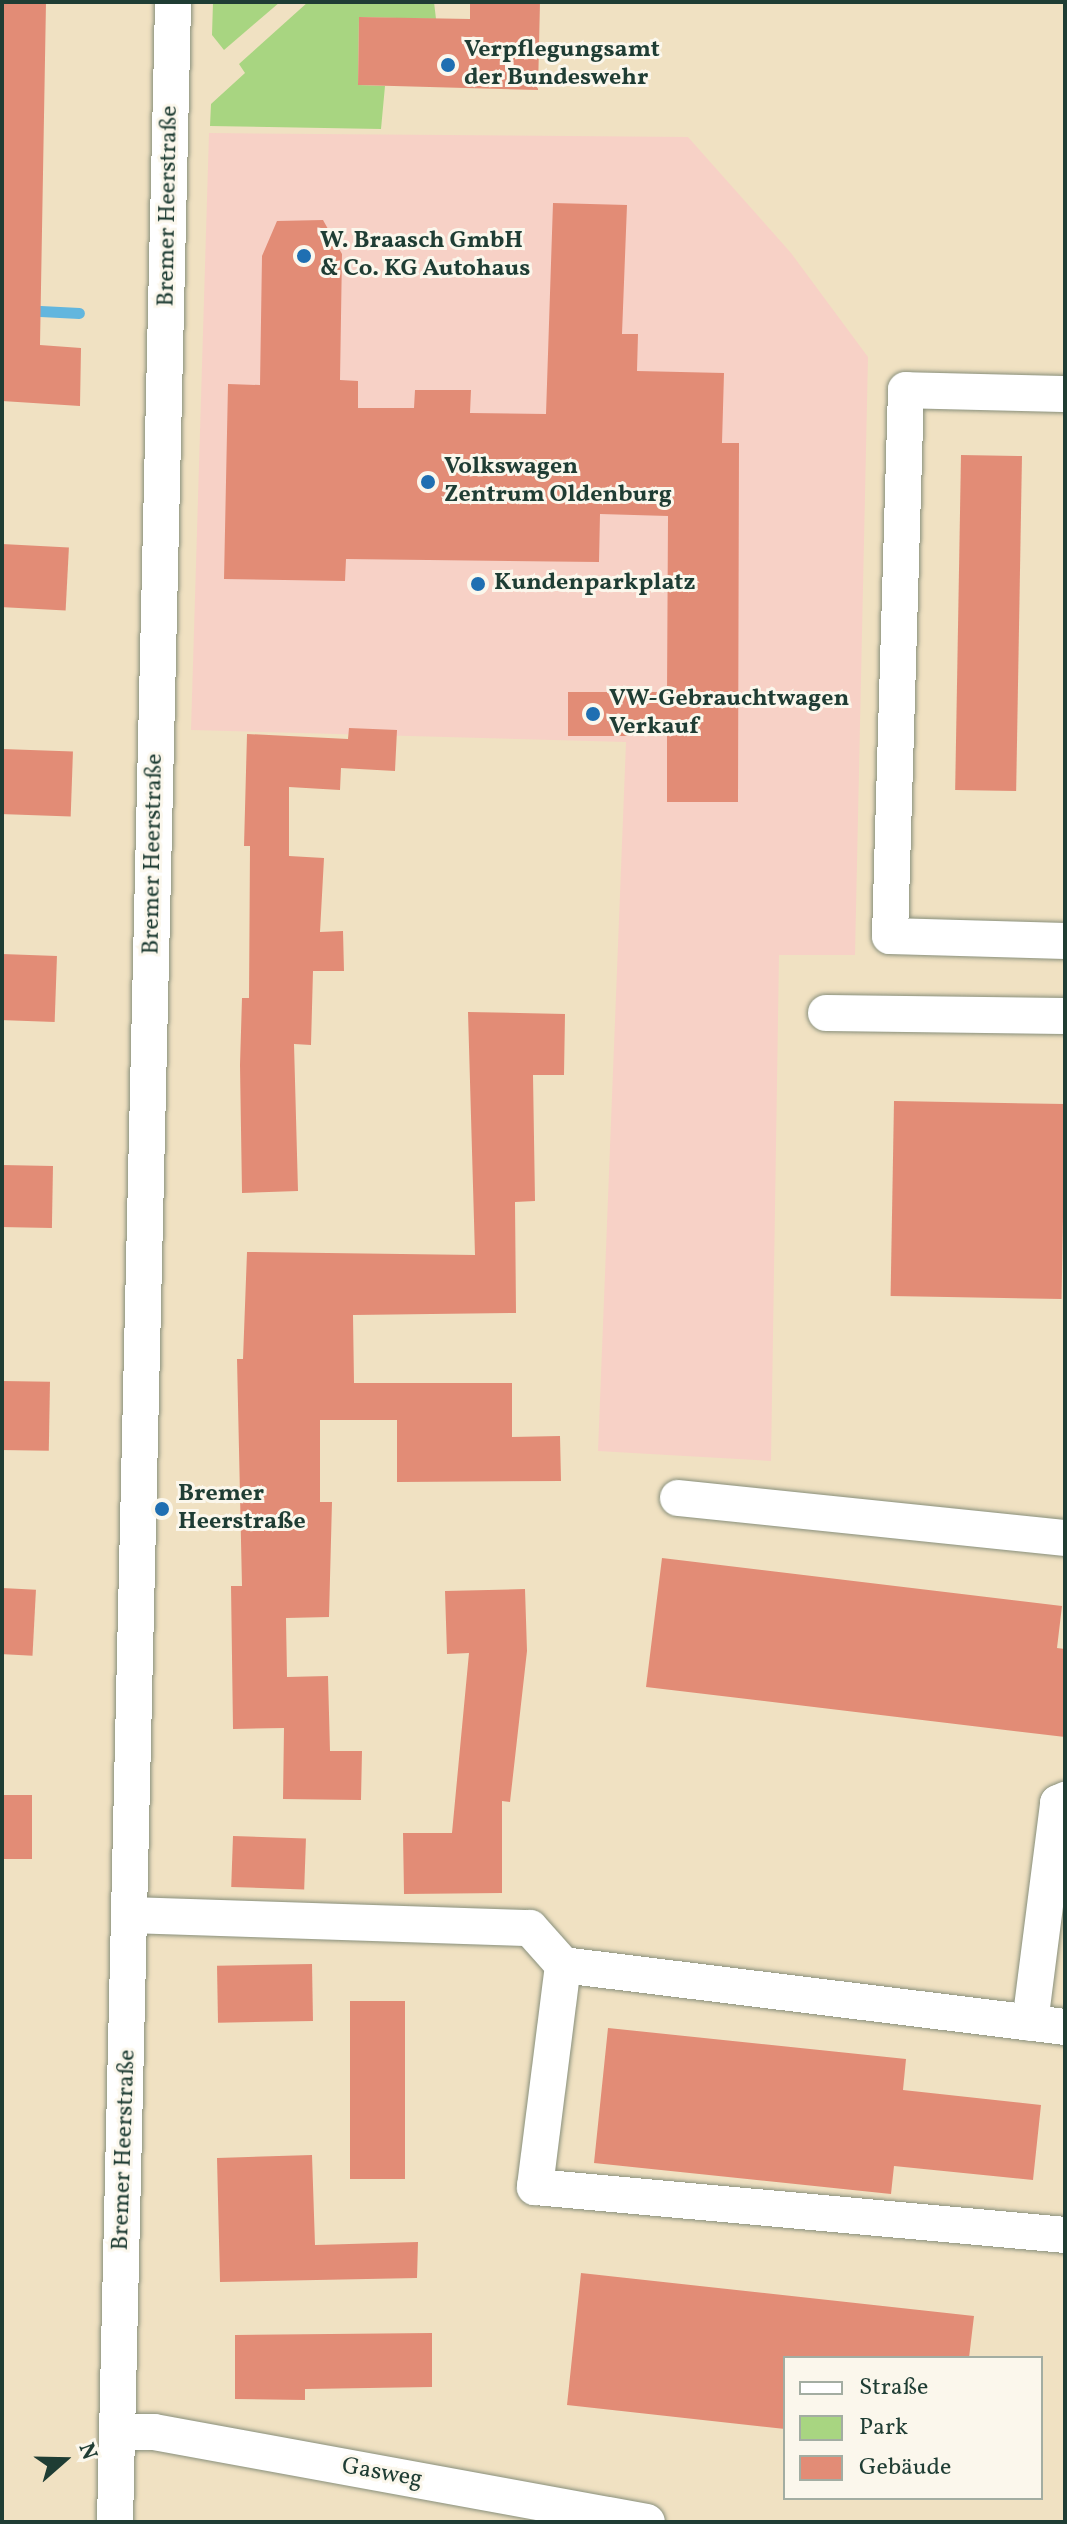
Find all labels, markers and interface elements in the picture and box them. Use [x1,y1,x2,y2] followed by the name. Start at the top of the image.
[464,37,660,93] place label: Verpflegungsamt der Bundeswehr
[439,56,457,74] marker: Verpflegungsamt der Bundeswehr
[153,105,185,307] street label: Bremer Heerstraße
[320,228,530,284] place label: W. Braasch GmbH & Co. KG Autohaus
[295,247,313,265] marker: W. Braasch GmbH & Co. KG Autohaus
[444,454,672,510] place label: Volkswagen Zentrum Oldenburg
[419,473,437,491] marker: Volkswagen Zentrum Oldenburg
[494,570,696,598] place label: Kundenparkplatz
[469,575,487,593] marker: Kundenparkplatz
[609,686,849,742] place label: VW-Gebrauchtwagen Verkauf
[584,705,602,723] marker: VW-Gebrauchtwagen Verkauf
[138,753,170,955] street label: Bremer Heerstraße
[178,1481,306,1537] place label: Bremer Heerstraße
[153,1500,171,1518] marker: Bremer Heerstraße
[107,2049,143,2251] street label: Bremer Heerstraße
[783,2356,1043,2500] legend
[859,2371,928,2405] text: Straße
[859,2411,908,2445] text: Park
[24,2420,104,2500] north arrow
[70,2439,104,2464] text: N
[859,2451,951,2485] text: Gebäude
[339,2453,425,2495] street label: Gasweg

